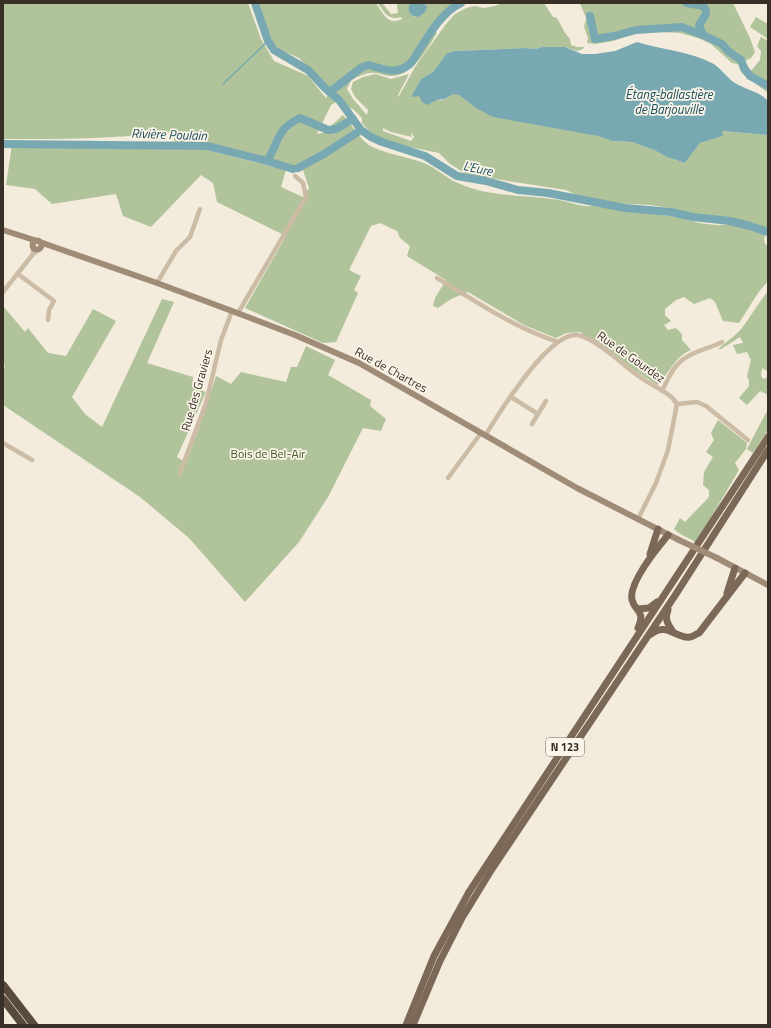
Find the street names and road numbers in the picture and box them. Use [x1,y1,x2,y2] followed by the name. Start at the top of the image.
[593,326,669,387] street label: Rue de Gourdez
[351,342,431,398] street label: Rue de Chartres
[176,346,217,433] street label: Rue des Graviers
[546,738,584,756] road number: N 123

